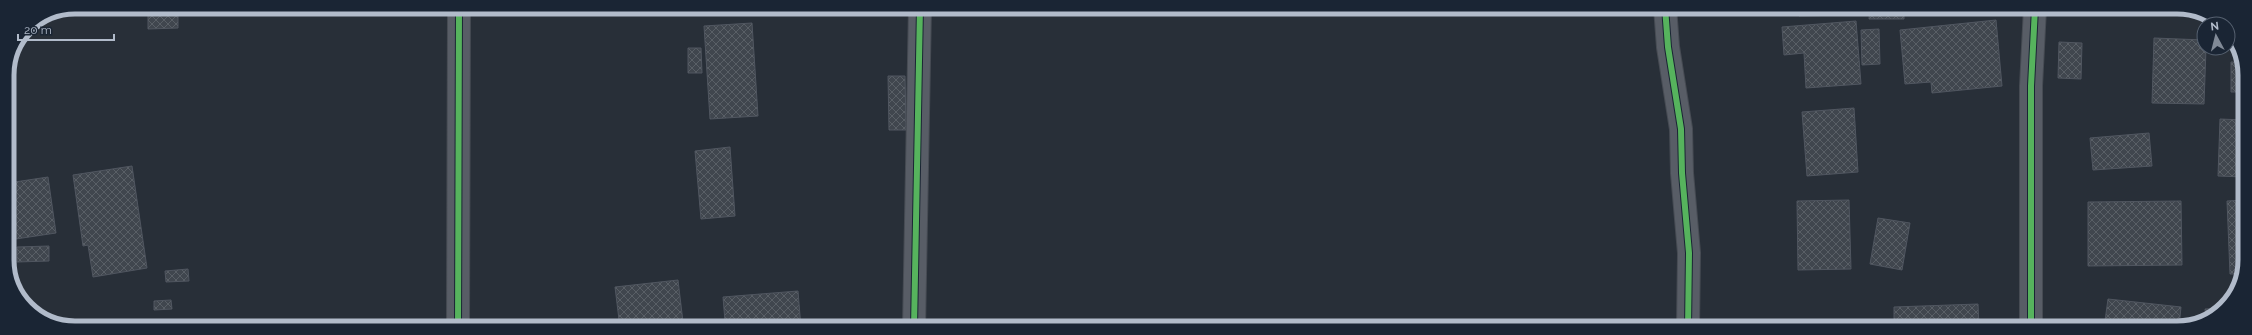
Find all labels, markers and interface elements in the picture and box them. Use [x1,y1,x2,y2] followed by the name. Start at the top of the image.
[18,16,114,42] scale bar
[2196,16,2236,56] north arrow
[2210,20,2220,34] text: N
[24,23,52,37] text: 20 m

